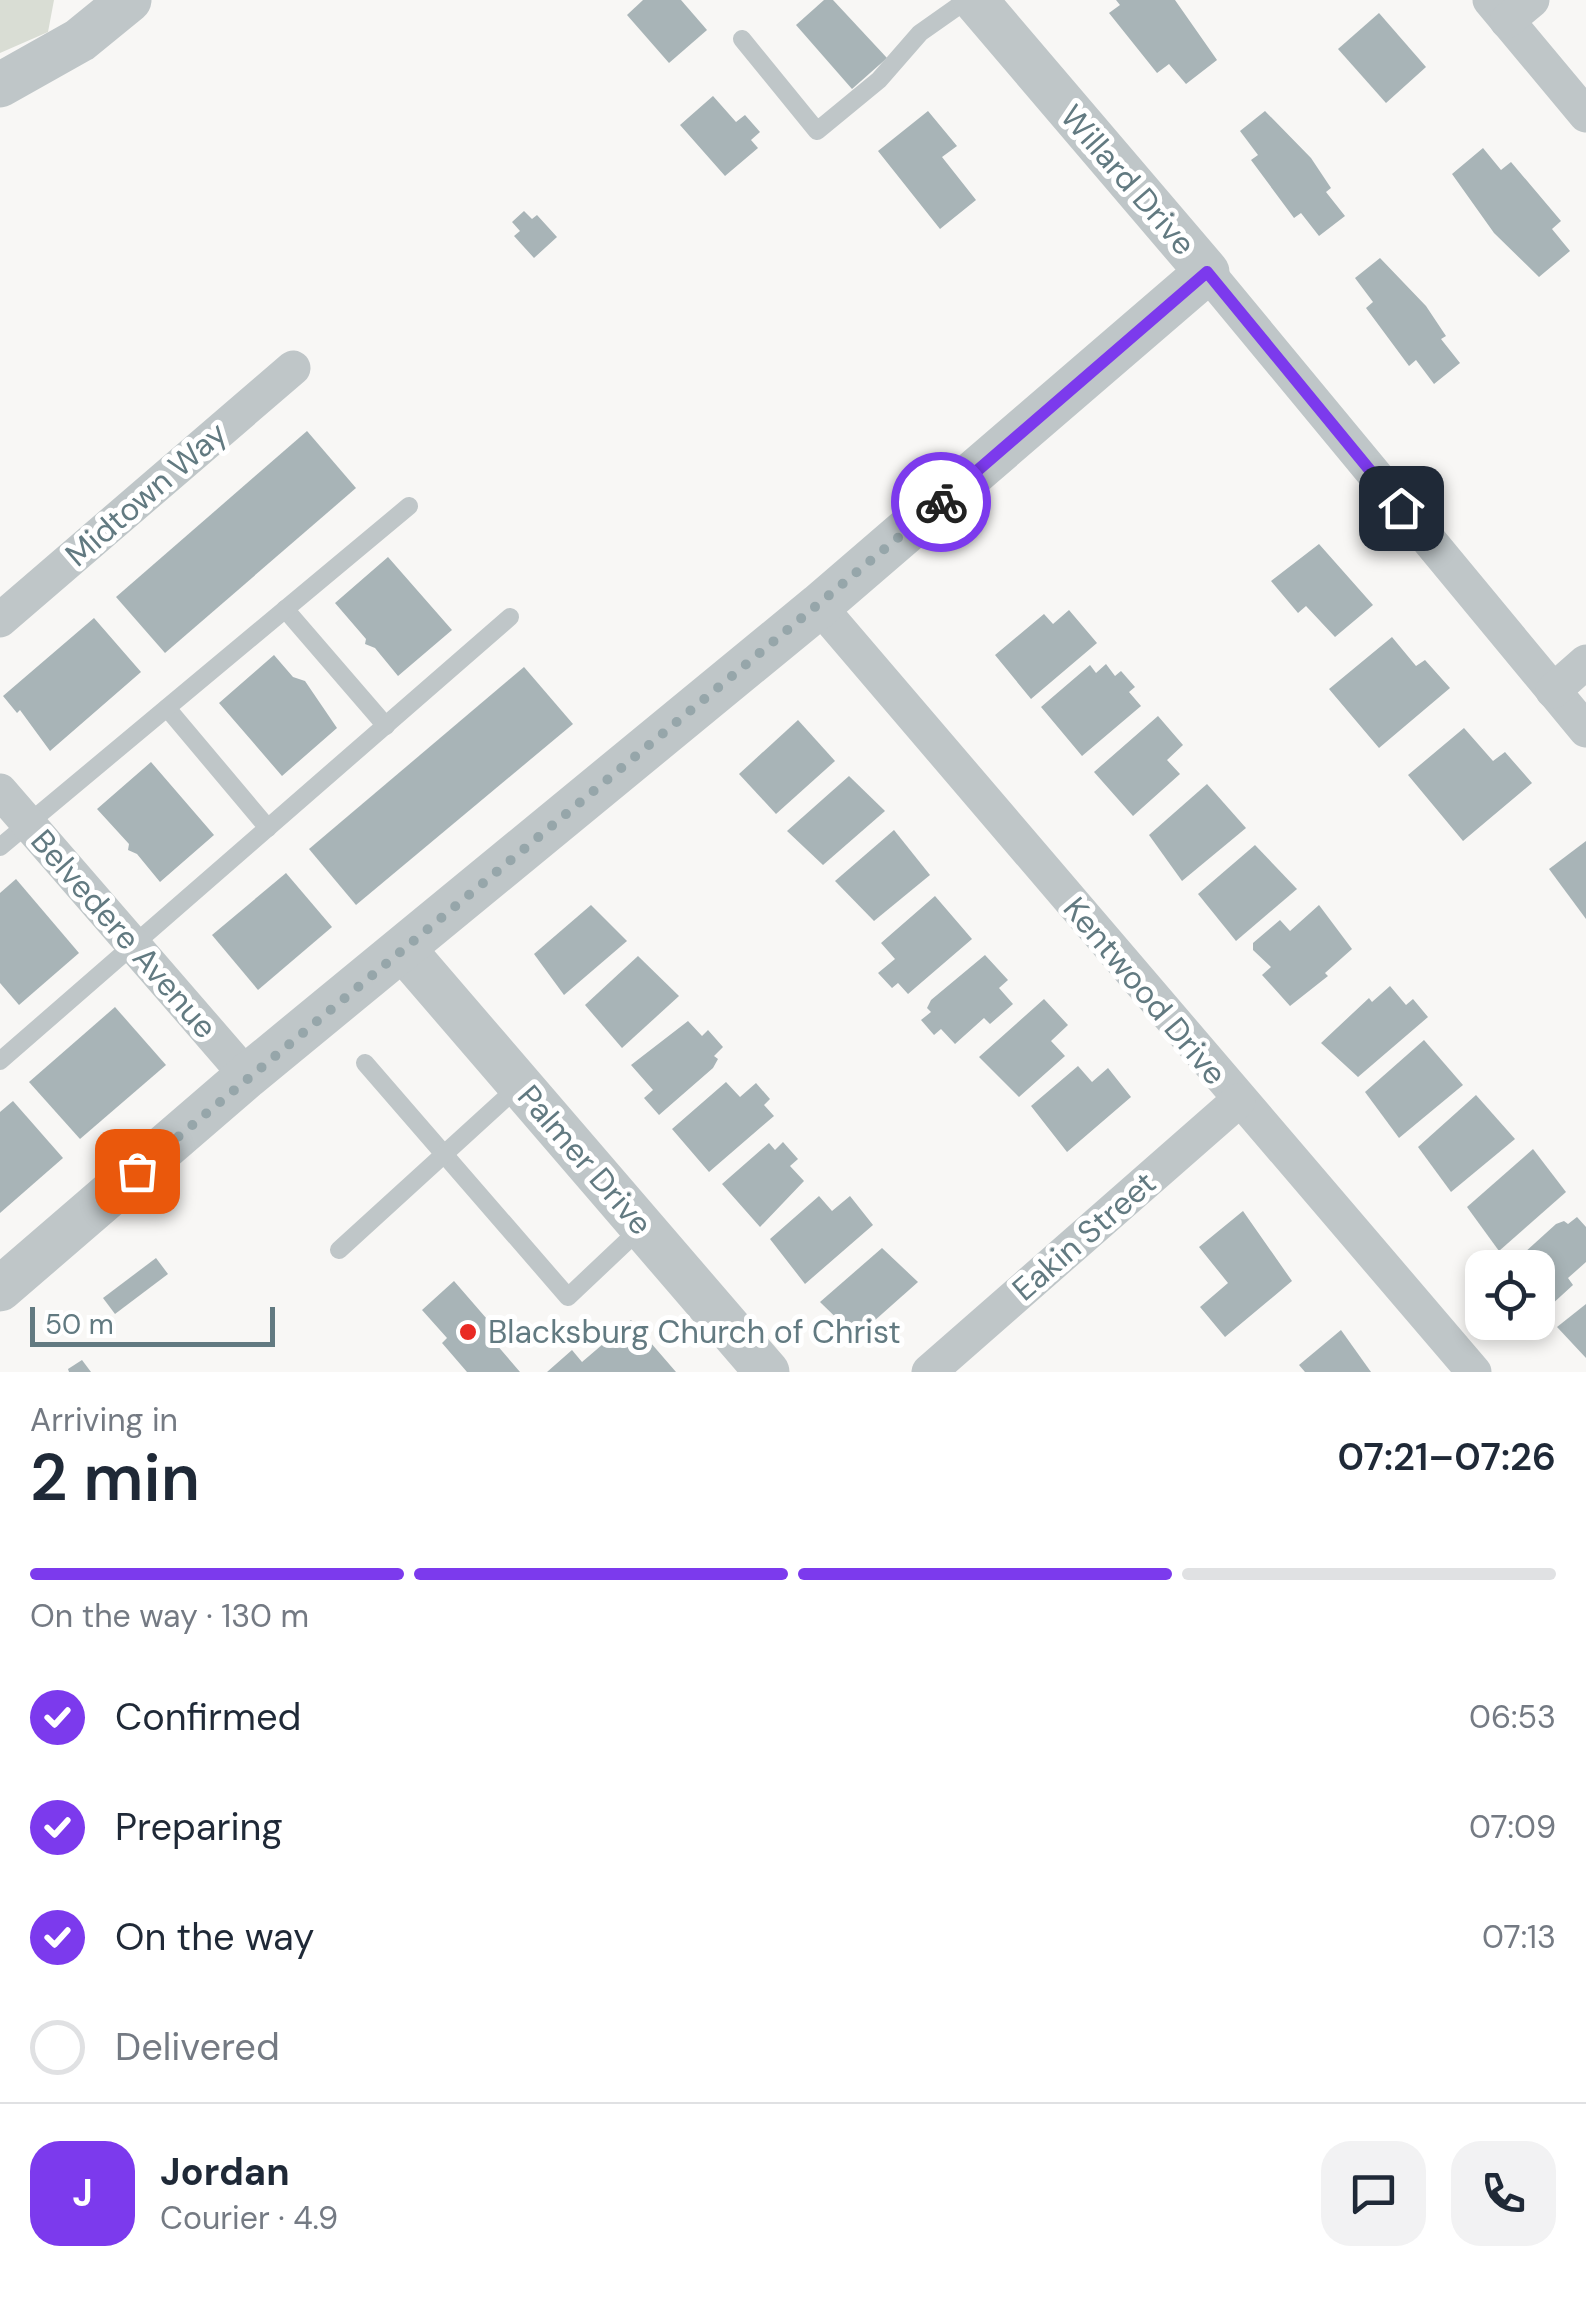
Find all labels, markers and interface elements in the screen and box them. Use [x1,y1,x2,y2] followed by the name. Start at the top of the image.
[1051,96,1205,264] street label: Willard Drive
[57,412,236,576] street label: Midtown Way
[891,452,991,552] courier
[1359,466,1444,551] pin
[914,475,969,530] icon: bike
[1374,481,1429,536] icon: home
[22,821,226,1047] street label: Belvedere Avenue
[1054,888,1236,1094] street label: Kentwood Drive
[508,1076,662,1244] street label: Palmer Drive
[95,1129,180,1214] pin
[110,1144,165,1199] icon: bag
[1003,1162,1165,1310] street label: Eakin Street
[1465,1250,1555,1340] map controls
[1465,1250,1555,1340] button: locate
[30,1302,275,1346] scale bar
[45,1306,114,1343] text: 50 m
[488,1311,901,1353] place label: Blacksburg Church of Christ
[457,1321,479,1343] marker: Blacksburg Church of Christ
[30,1399,178,1441] text: Arriving in
[1337,1432,1556,1482] text: 07:21–07:26
[30,1436,200,1520] text: 2 min
[30,1595,309,1637] text: On the way · 130 m
[30,1690,85,1745] icon: check
[115,1692,301,1742] text: Confirmed
[1469,1696,1556,1738] text: 06:53
[30,1800,85,1855] icon: check
[115,1802,283,1852] text: Preparing
[1469,1806,1556,1848] text: 07:09
[30,1910,85,1965] icon: check
[115,1912,314,1962] text: On the way
[1482,1916,1556,1958] text: 07:13
[115,2022,280,2072] text: Delivered
[1321,2141,1426,2246] button: chat
[1451,2141,1556,2246] button: phone
[160,2147,290,2197] text: Jordan
[72,2168,93,2218] text: J
[160,2197,338,2239] text: Courier · 4.9

